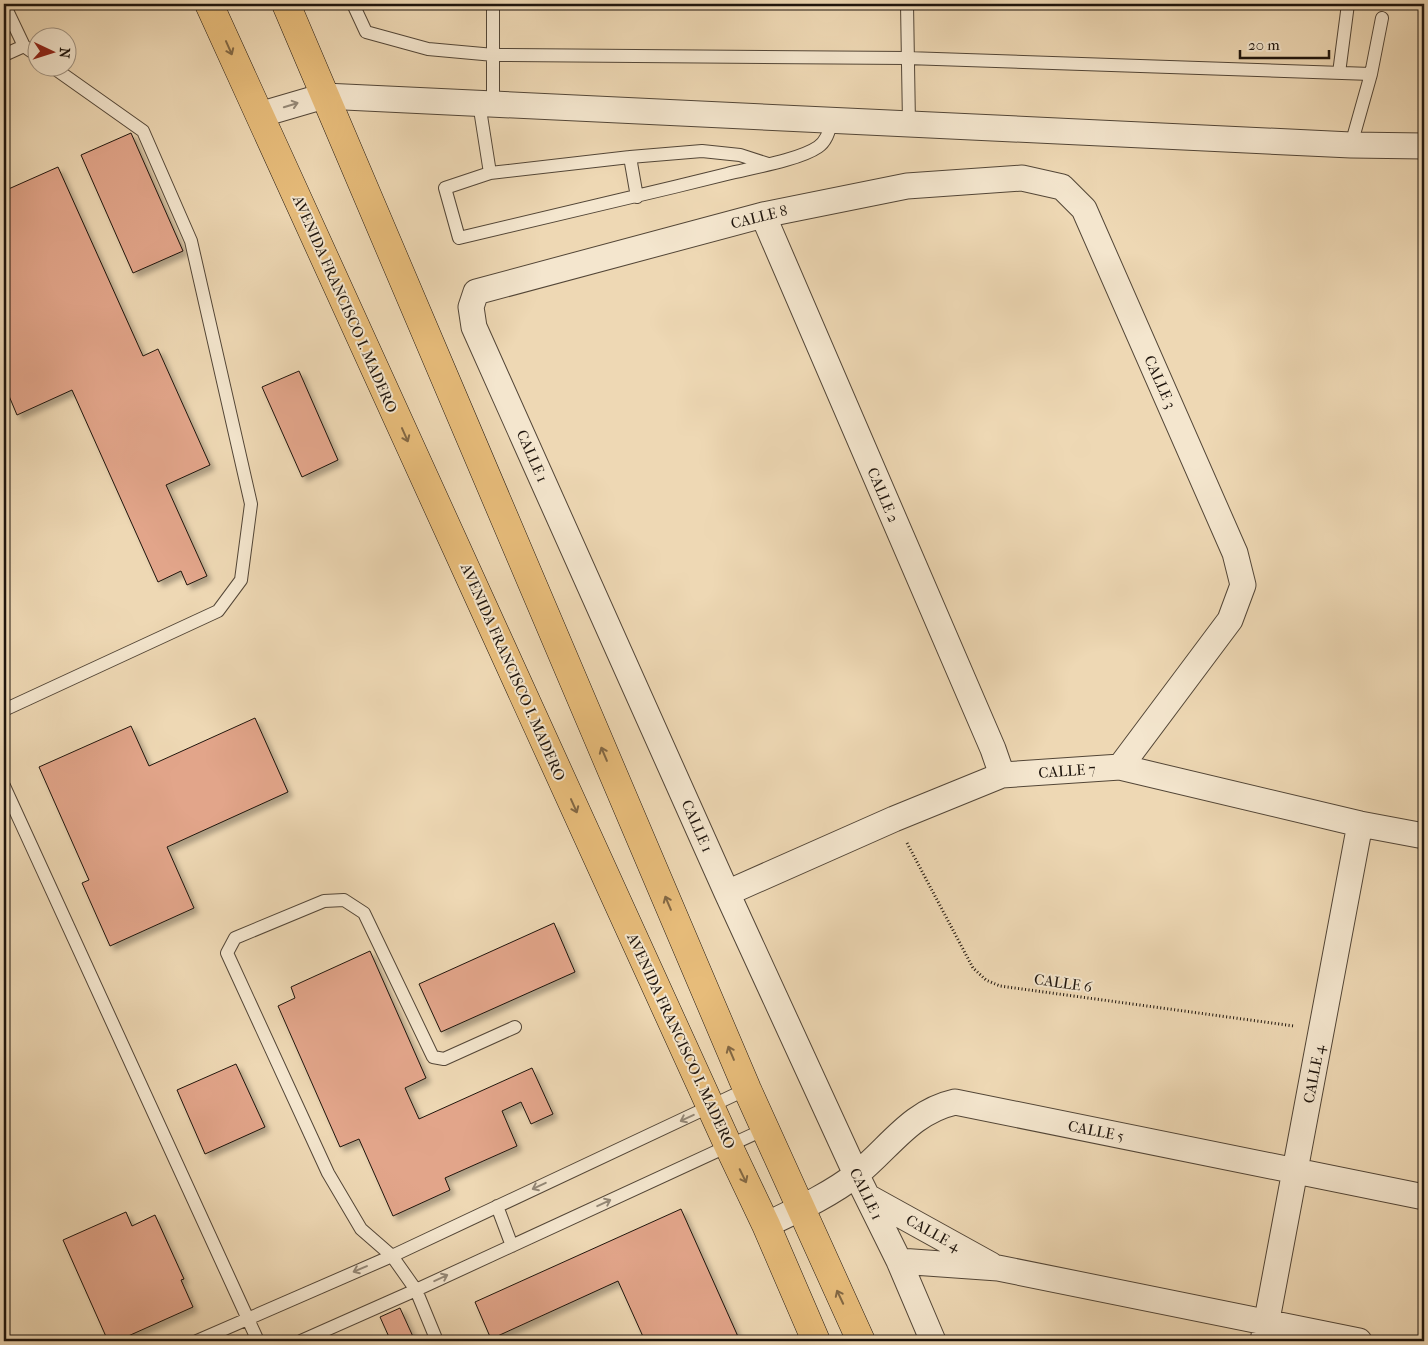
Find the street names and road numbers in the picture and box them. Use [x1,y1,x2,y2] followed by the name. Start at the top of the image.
[288,192,401,416] street label: AVENIDA FRANCISCO I. MADERO
[729,201,789,233] street label: CALLE 8
[1140,353,1180,411] street label: CALLE 3
[512,427,552,485] street label: CALLE 1
[863,465,903,525] street label: CALLE 2
[456,560,569,784] street label: AVENIDA FRANCISCO I. MADERO
[1038,760,1096,782] street label: CALLE 7
[677,797,717,855] street label: CALLE 1
[623,929,739,1152] street label: AVENIDA FRANCISCO I. MADERO
[1033,970,1094,996] street label: CALLE 6
[1300,1042,1329,1105] street label: CALLE 4
[1066,1117,1126,1145] street label: CALLE 5
[846,1165,886,1223] street label: CALLE 1
[903,1211,964,1256] street label: CALLE 4

